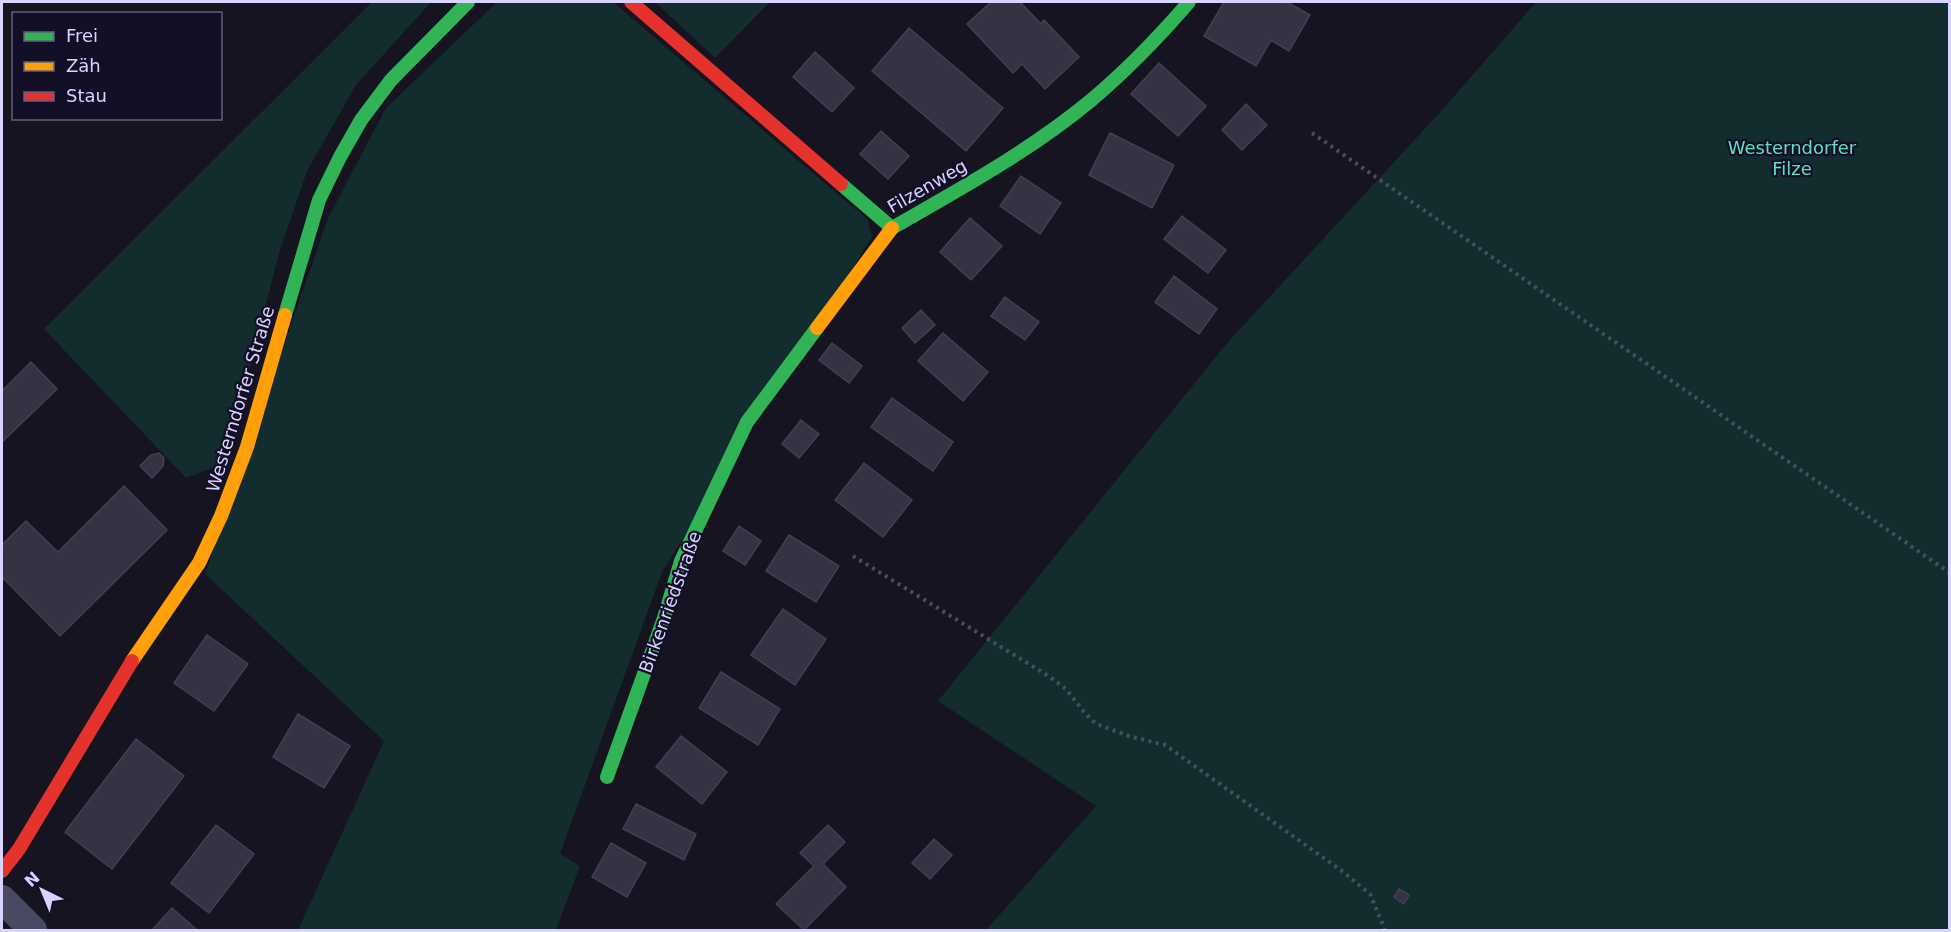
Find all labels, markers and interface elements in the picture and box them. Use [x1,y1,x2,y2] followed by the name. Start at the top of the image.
[12,12,222,120] legend
[66,25,98,46] text: Frei
[66,55,101,76] text: Zäh
[66,85,107,106] text: Stau
[1728,137,1857,179] park label: Westerndorfer Filze
[884,155,970,217] street label: Filzenweg
[202,303,278,495] street label: Westerndorfer Straße
[635,528,705,676] street label: Birkenriedstraße
[12,860,72,920] north arrow
[21,868,43,891] text: N

